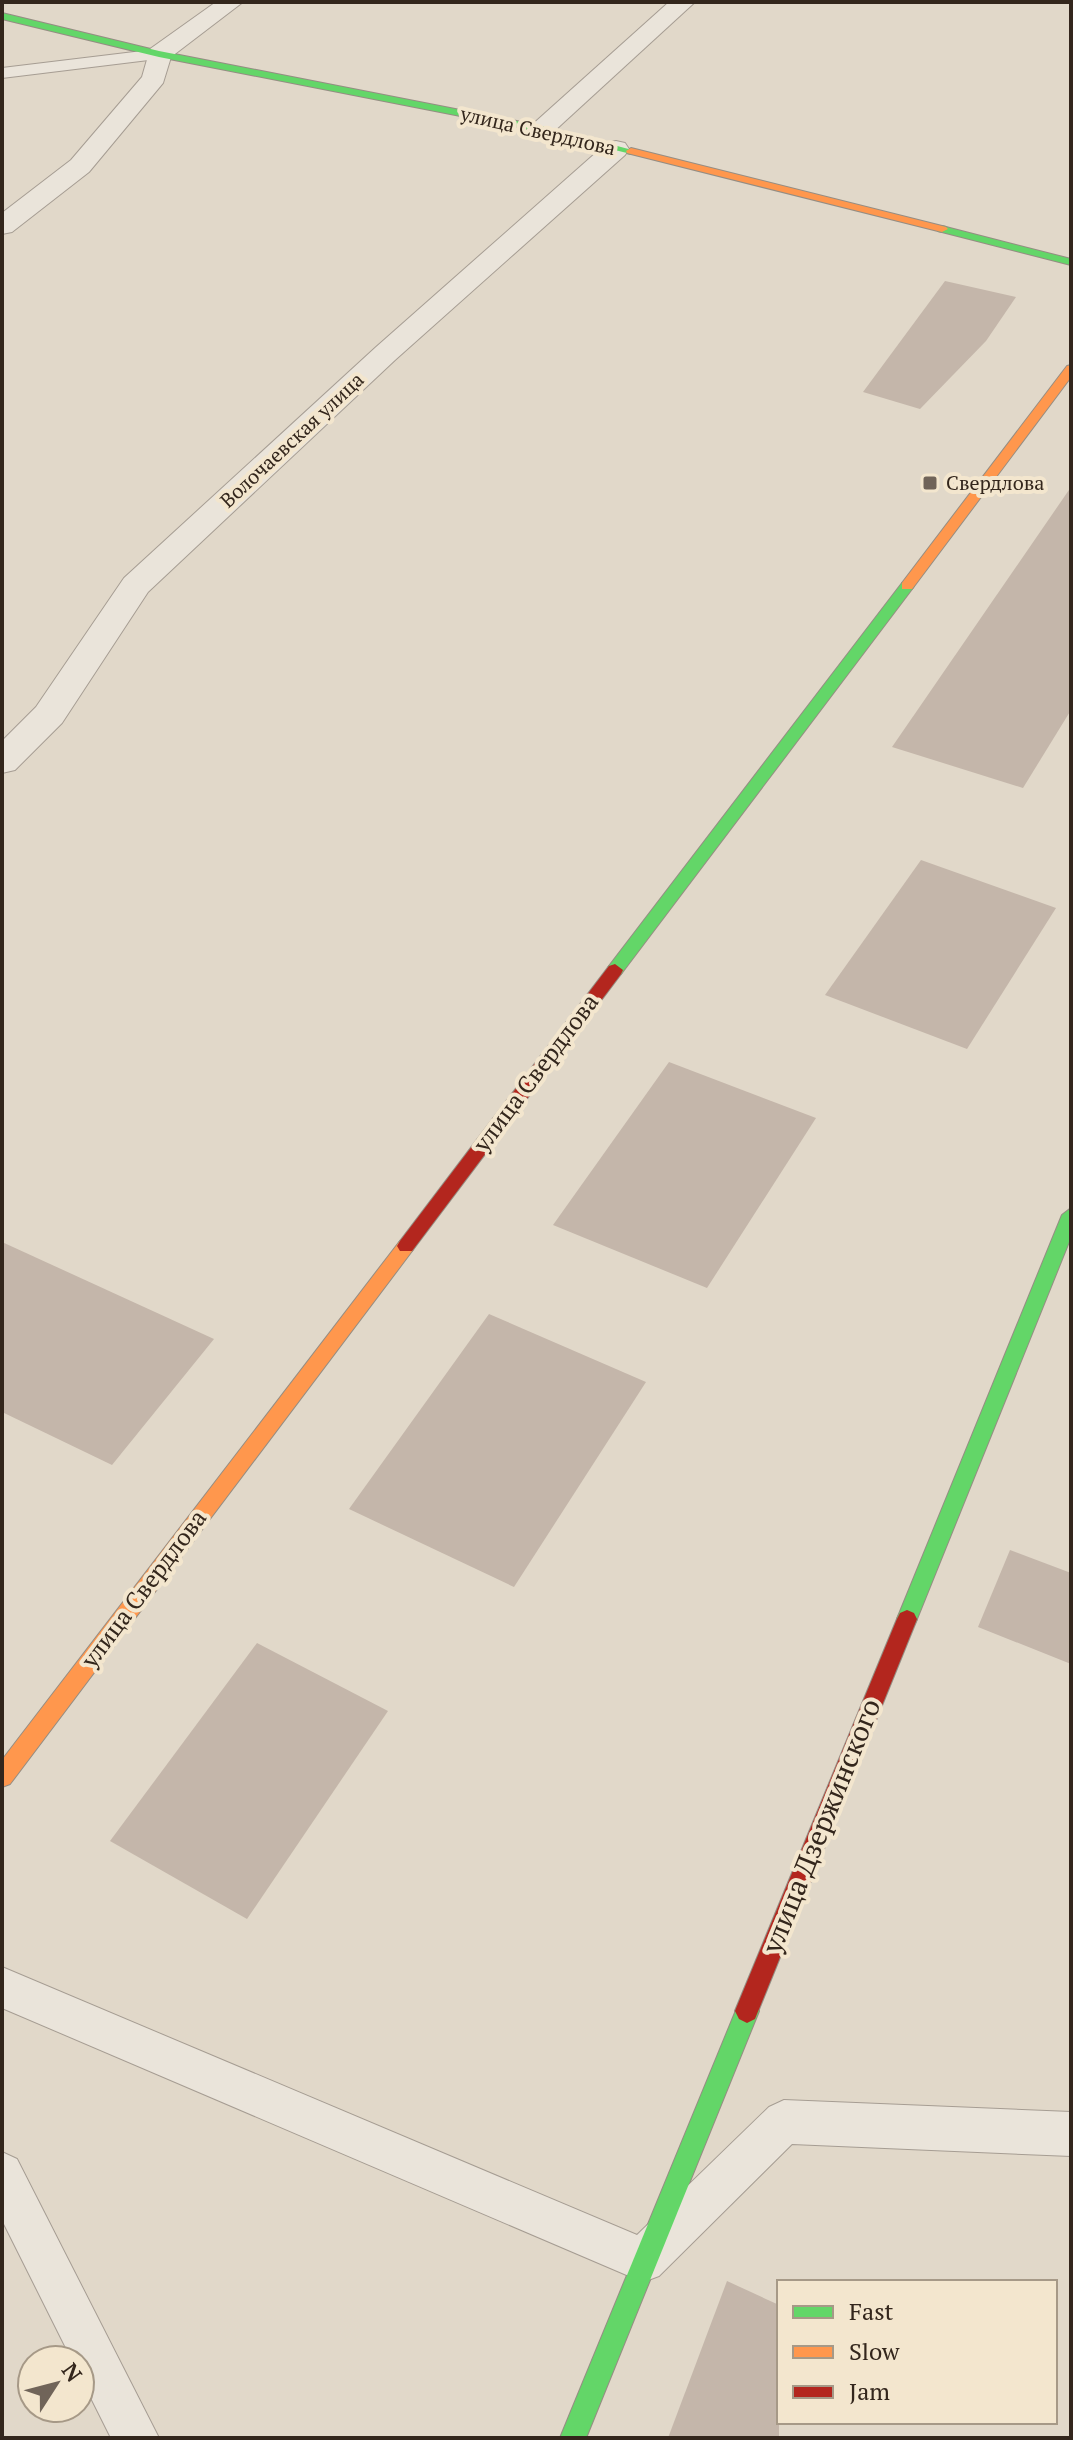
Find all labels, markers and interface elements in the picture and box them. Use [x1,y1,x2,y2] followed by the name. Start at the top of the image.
[457,99,618,161] street label: улица Свердлова
[214,366,369,513] street label: Волочаевская улица
[946,469,1044,496] place label: Свердлова
[921,474,939,492] marker: Свердлова
[465,987,605,1159] street label: улица Свердлова
[73,1503,213,1675] street label: улица Свердлова
[752,1693,889,1959] street label: улица Дзержинского
[777,2280,1057,2424] legend
[849,2295,894,2327] text: Fast
[849,2335,900,2367] text: Slow
[16,2344,96,2424] north arrow
[56,2357,89,2387] text: N
[849,2375,890,2407] text: Jam

